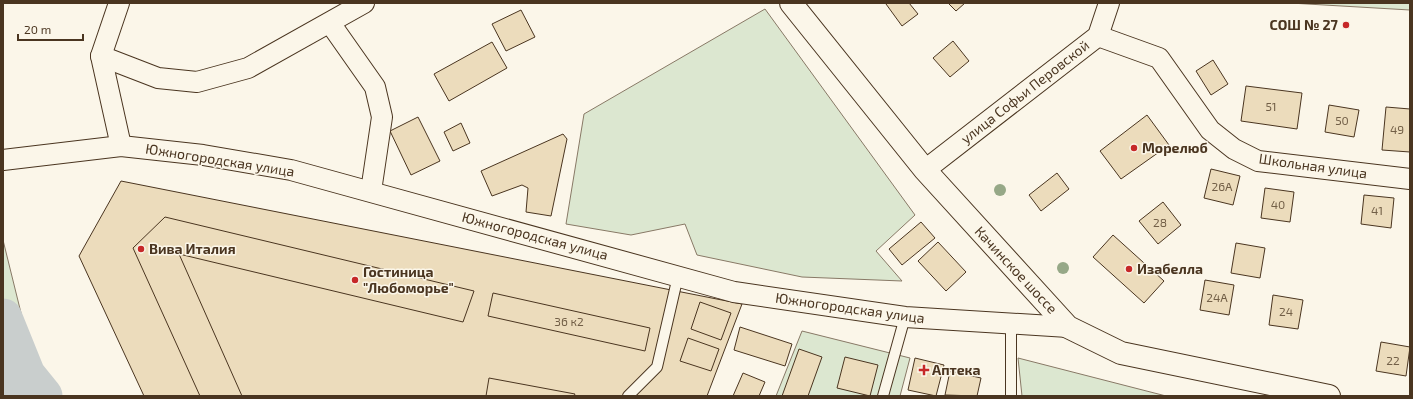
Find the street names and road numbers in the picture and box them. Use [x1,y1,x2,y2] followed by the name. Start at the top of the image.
[957,36,1092,147] street label: улица Софьи Перовской
[144,139,296,180] street label: Южногородская улица
[1258,149,1368,182] street label: Школьная улица
[460,208,610,263] street label: Южногородская улица
[971,222,1061,317] street label: Качинское шоссе
[774,289,926,326] street label: Южногородская улица

